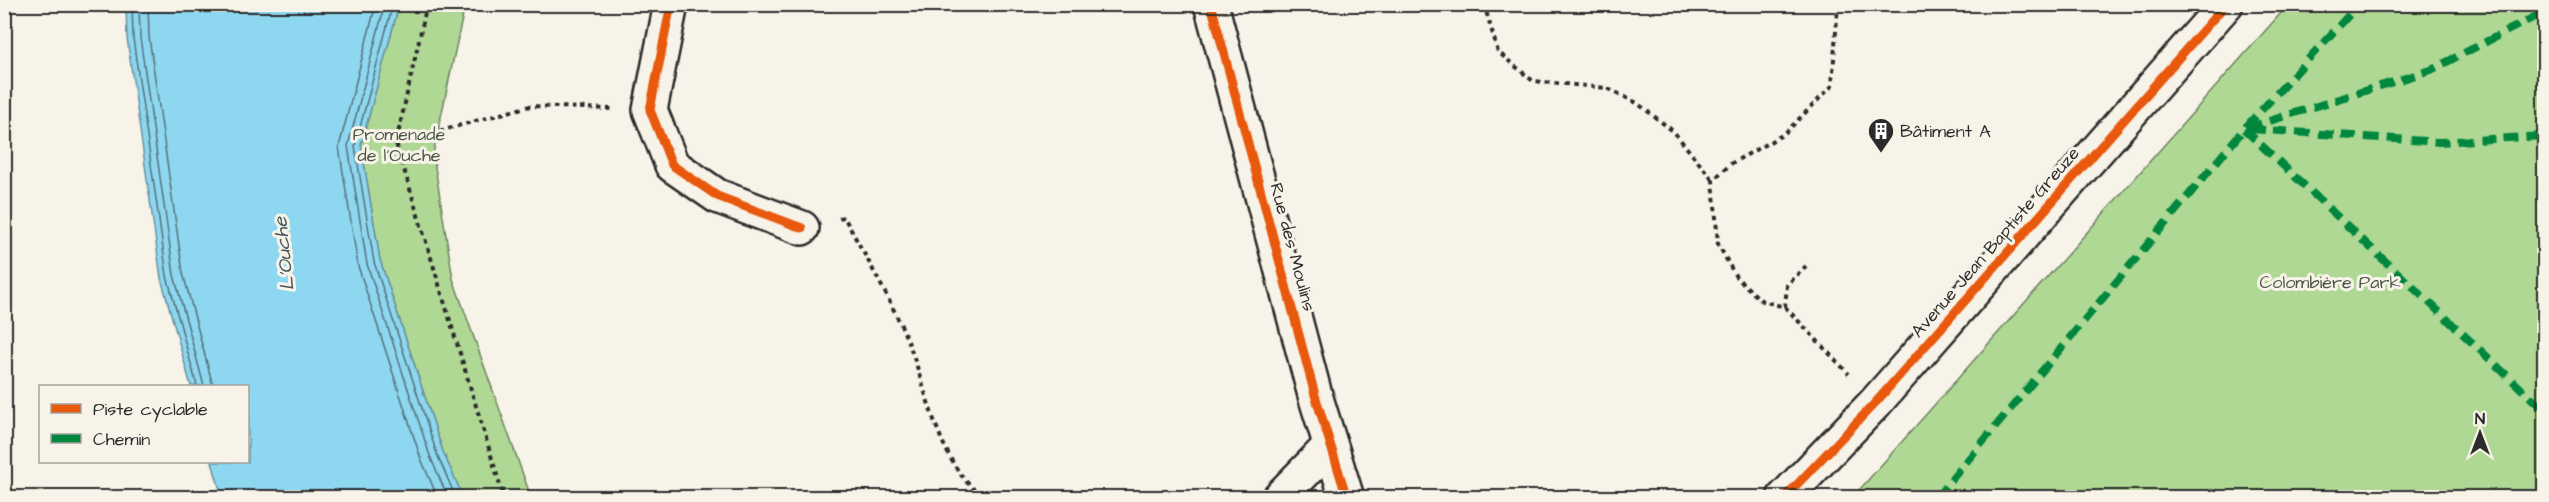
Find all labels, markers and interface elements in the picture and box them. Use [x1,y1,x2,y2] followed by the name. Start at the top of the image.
[1866,116,1896,154] building icon: Bâtiment A
[1900,119,1991,144] place label: Bâtiment A
[353,122,445,168] park label: Promenade de l'Ouche
[1905,141,2086,343] street label: Avenue Jean Baptiste Greuze
[1263,180,1322,314] street label: Rue des Moulins
[266,214,302,292] water label: L'Ouche
[2260,270,2400,295] park label: Colombière Park
[39,385,249,463] legend
[93,397,208,423] text: Piste cyclable
[2450,403,2510,463] north arrow
[2475,408,2485,430] text: N
[93,427,150,452] text: Chemin

